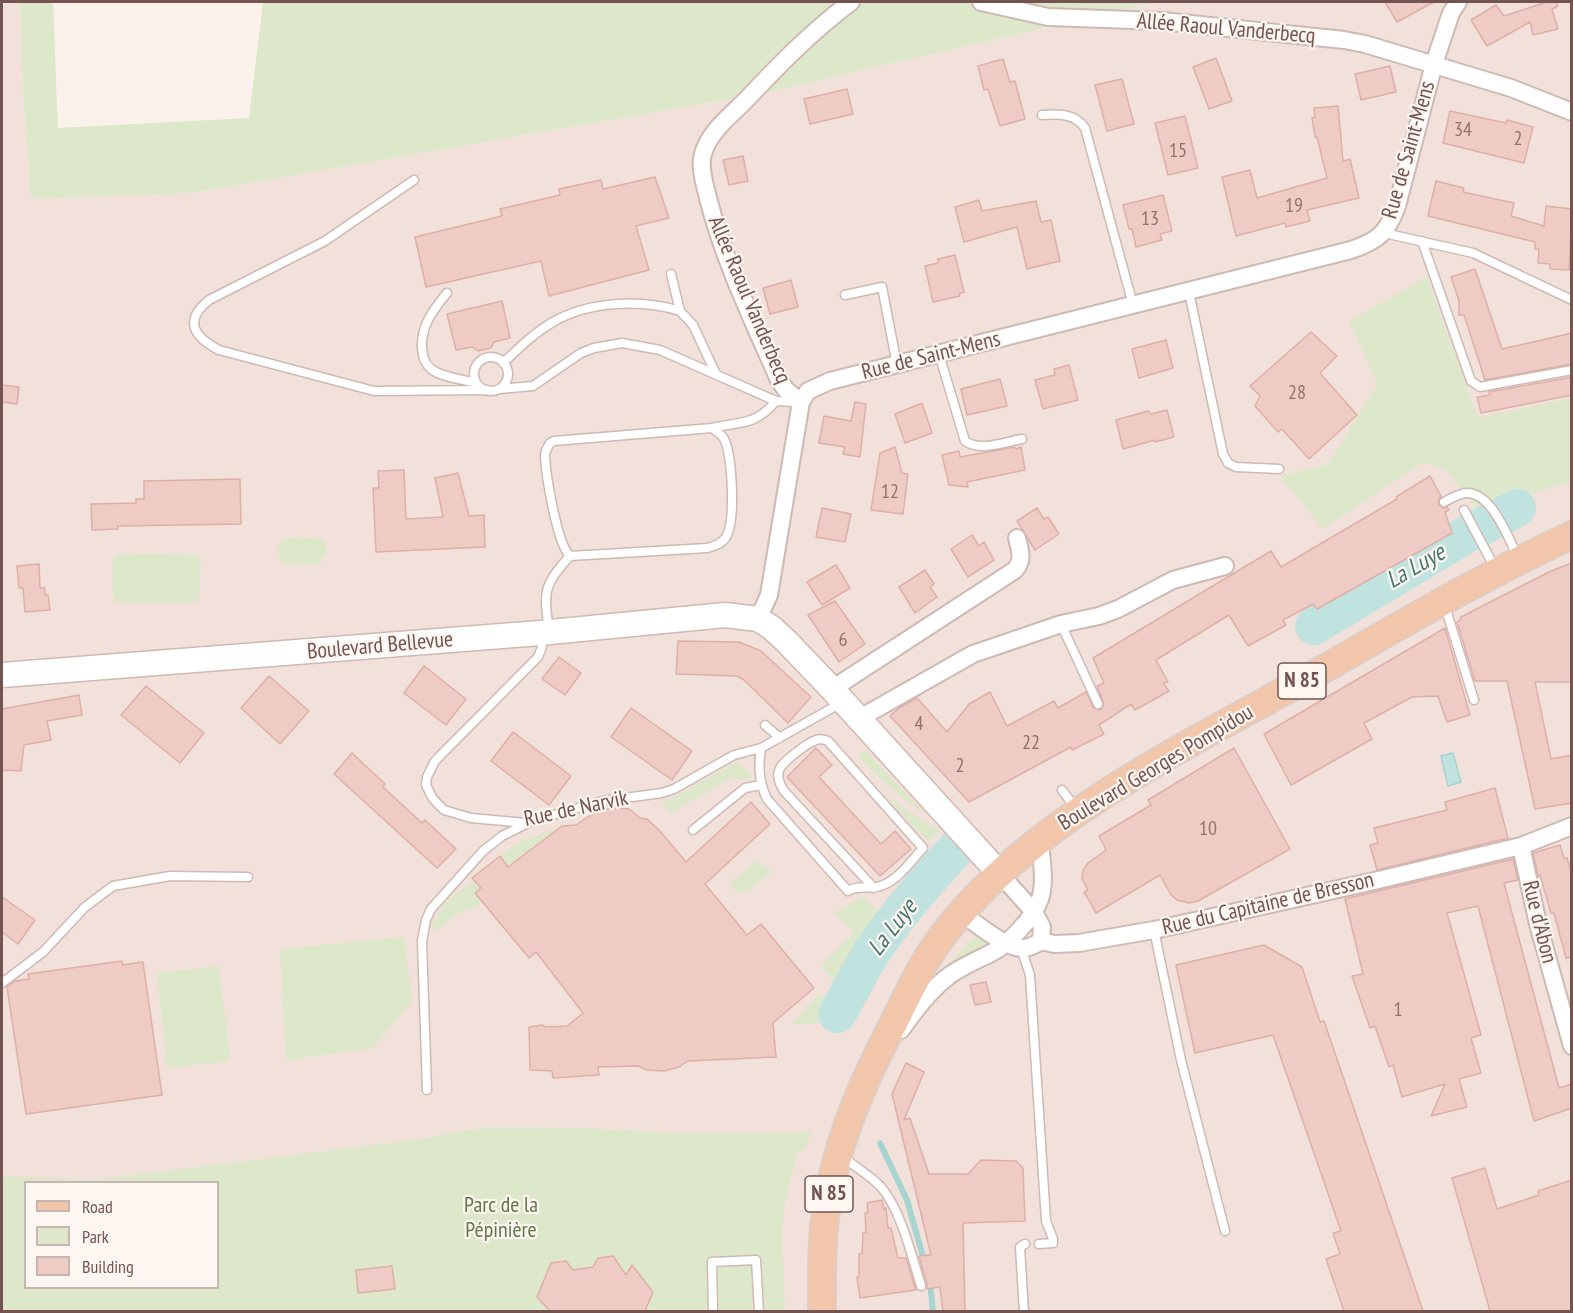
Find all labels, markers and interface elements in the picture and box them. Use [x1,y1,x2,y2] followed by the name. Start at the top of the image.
[1136,8,1316,50] street label: Allée Raoul Vanderbecq
[1377,78,1441,222] street label: Rue de Saint-Mens
[1454,118,1472,142] house number: 34
[1514,127,1522,151] house number: 2
[1169,139,1187,163] house number: 15
[1285,194,1303,218] house number: 19
[1141,207,1159,231] house number: 13
[702,212,796,388] street label: Allée Raoul Vanderbecq
[859,326,1003,386] street label: Rue de Saint-Mens
[1288,381,1306,405] house number: 28
[881,480,899,504] house number: 12
[1381,539,1451,595] water label: La Luye
[306,626,454,666] street label: Boulevard Bellevue
[839,628,847,652] house number: 6
[1278,663,1326,699] road number: N 85
[1054,699,1258,837] street label: Boulevard Georges Pompidou
[915,712,923,736] house number: 4
[1022,731,1040,755] house number: 22
[956,754,964,778] house number: 2
[522,785,630,833] street label: Rue de Narvik
[1199,817,1217,841] house number: 10
[1160,867,1376,941] street label: Rue du Capitaine de Bresson
[1516,878,1562,966] street label: Rue d'Abon
[862,894,924,962] water label: La Luye
[1394,998,1402,1022] house number: 1
[805,1176,853,1212] road number: N 85
[24,1181,219,1289] legend
[464,1193,538,1244] park label: Parc de la Pépinière
[82,1195,113,1218] text: Road
[82,1225,109,1248] text: Park
[82,1255,134,1278] text: Building

